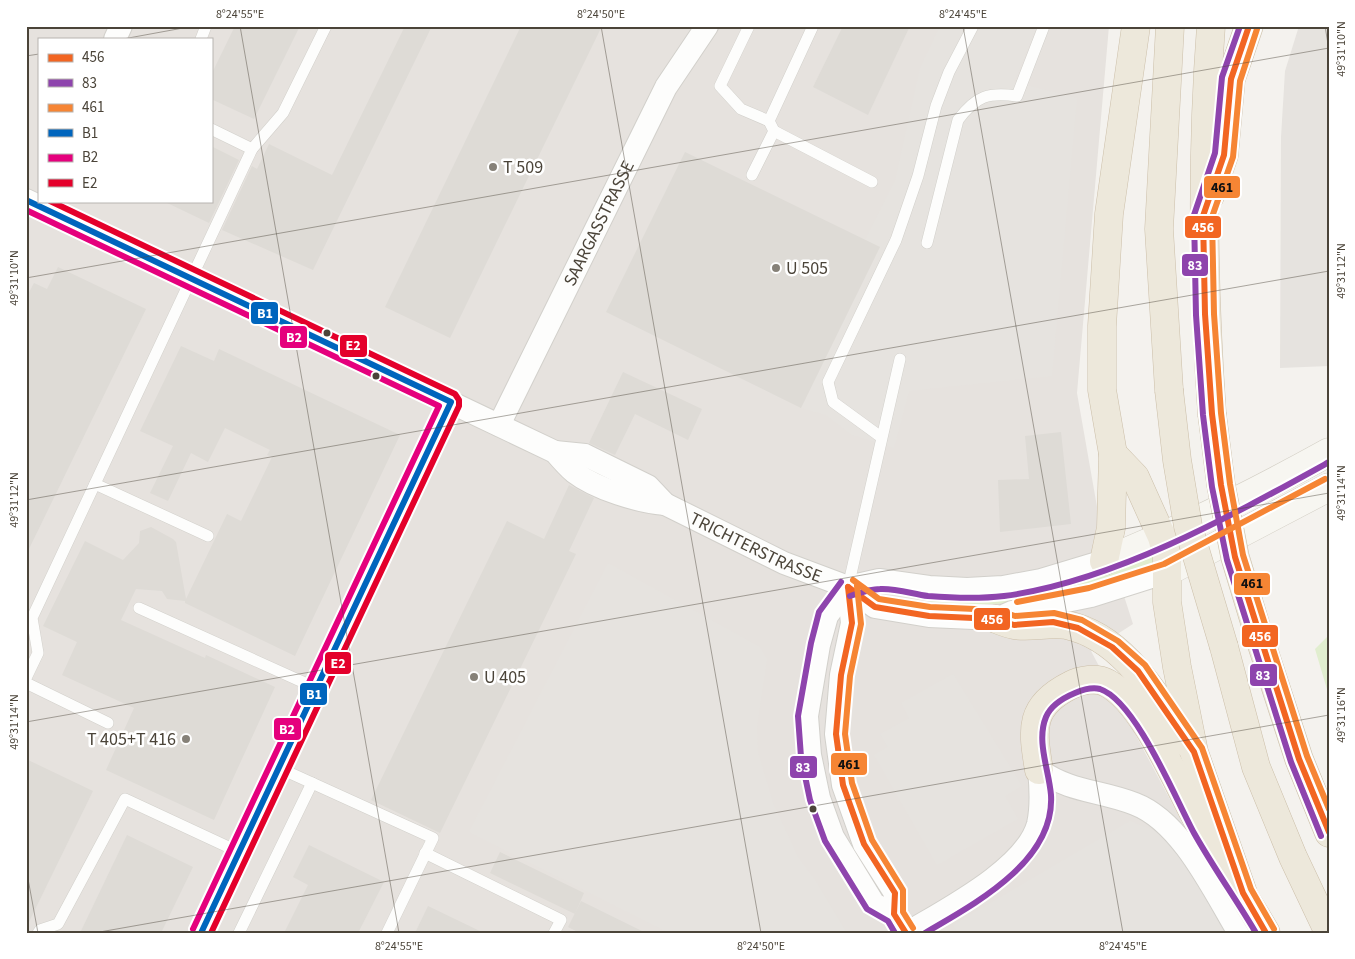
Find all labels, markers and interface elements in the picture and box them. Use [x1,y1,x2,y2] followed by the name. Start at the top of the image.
[216,6,264,23] text: 8°24'55"E
[577,6,625,23] text: 8°24'50"E
[939,6,987,23] text: 8°24'45"E
[1333,21,1350,77] text: 49°31'10"N
[38,38,212,202] legend
[82,47,104,68] text: 456
[82,73,97,94] text: 83
[82,97,104,118] text: 461
[82,123,98,144] text: B1
[82,147,98,168] text: B2
[503,155,543,180] place label: T 509
[557,156,640,290] street label: SAARGASSTRASSE
[487,161,499,173] marker: T 509
[82,173,97,194] text: E2
[1203,175,1241,199] line badge: 461
[1211,178,1233,198] text: 461
[1184,215,1222,239] line badge: 456
[1192,218,1214,238] text: 456
[1333,243,1350,299] text: 49°31'12"N
[6,250,23,306] text: 49°31'10"N
[1181,253,1209,277] line badge: 83
[786,256,828,281] place label: U 505
[1188,256,1202,276] text: 83
[770,262,782,274] marker: U 505
[250,301,279,325] line badge: B1
[257,304,273,324] text: B1
[279,325,308,349] line badge: B2
[286,328,302,348] text: B2
[322,328,332,338] unlabelled marker
[339,334,368,358] line badge: E2
[345,336,361,356] text: E2
[371,371,381,381] unlabelled marker
[1333,465,1350,521] text: 49°31'14"N
[6,472,23,528] text: 49°31'12"N
[686,506,826,589] street label: TRICHTERSTRASSE
[1233,572,1271,596] line badge: 461
[1241,574,1263,594] text: 461
[973,607,1011,631] line badge: 456
[981,610,1003,630] text: 456
[1241,624,1279,648] line badge: 456
[1249,627,1271,647] text: 456
[324,651,352,675] line badge: E2
[330,654,346,674] text: E2
[1249,663,1278,687] line badge: 83
[484,665,526,690] place label: U 405
[1256,666,1270,686] text: 83
[468,671,480,683] marker: U 405
[299,682,328,706] line badge: B1
[306,685,322,705] text: B1
[1333,687,1350,743] text: 49°31'16"N
[6,694,23,750] text: 49°31'14"N
[273,717,302,741] line badge: B2
[279,720,295,740] text: B2
[87,727,176,752] place label: T 405+T 416
[180,733,192,745] marker: T 405+T 416
[830,752,868,776] line badge: 461
[789,755,818,779] line badge: 83
[838,755,860,775] text: 461
[796,758,810,778] text: 83
[808,804,818,814] unlabelled marker
[375,938,423,955] text: 8°24'55"E
[737,938,785,955] text: 8°24'50"E
[1099,938,1147,955] text: 8°24'45"E

